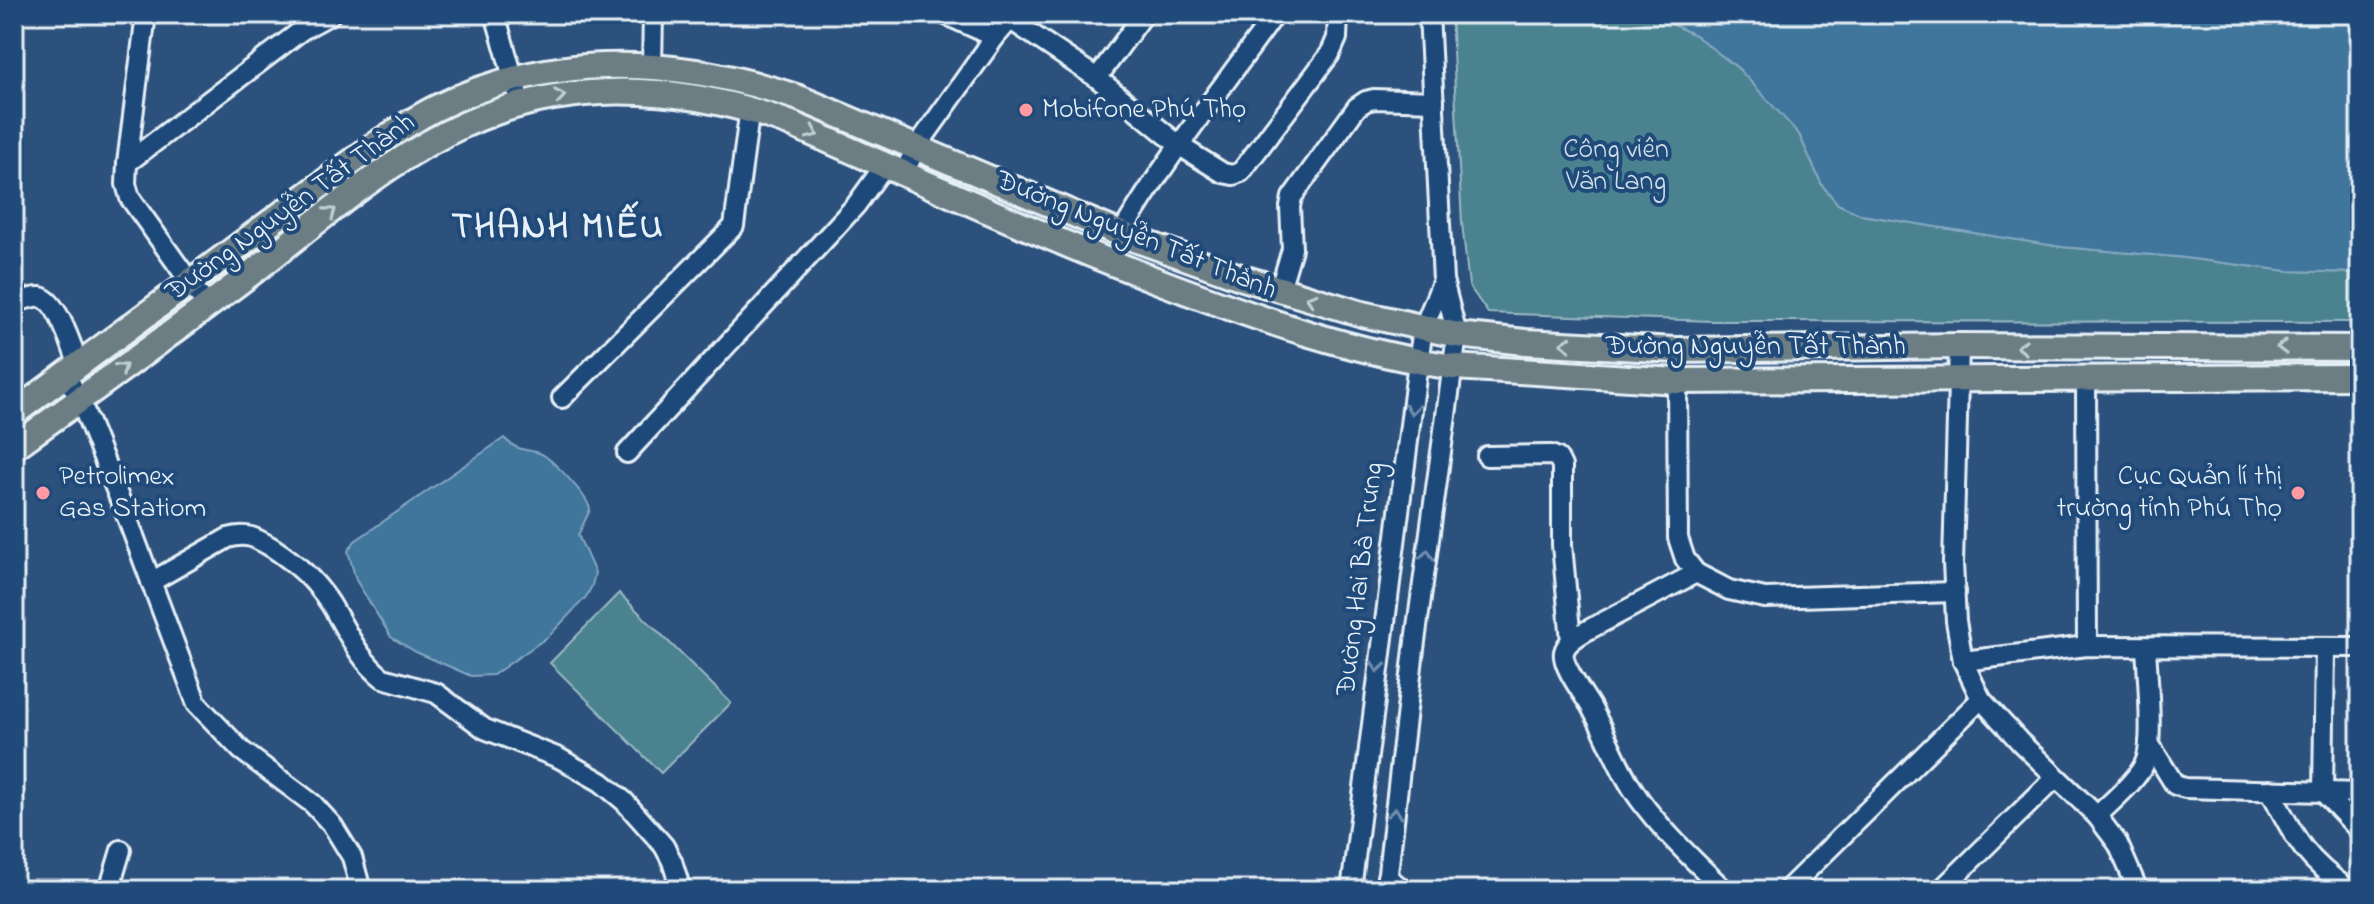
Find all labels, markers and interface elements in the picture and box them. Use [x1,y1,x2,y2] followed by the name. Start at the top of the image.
[553,89,566,106] one-way arrow
[1042,90,1246,131] place label: Mobifone Phú Thọ
[1017,101,1035,119] marker: Mobifone Phú Thọ
[157,103,424,313] street label: Đường Nguyễn Tất Thành
[805,123,819,139] one-way arrow
[1563,130,1669,203] park label: Công viên Văn Lang
[988,160,1283,311] street label: Đường Nguyễn Tất Thành
[452,201,664,255] district label: THANH MIẾU
[322,208,336,222] one-way arrow
[1305,292,1318,308] one-way arrow
[1605,327,1906,368] street label: Đường Nguyễn Tất Thành
[1559,336,1572,353] one-way arrow
[2015,338,2028,356] one-way arrow
[2275,338,2288,356] one-way arrow
[114,363,128,378] one-way arrow
[1403,403,1420,416] one-way arrow
[59,457,206,530] place label: Petrolimex Gas Statiom
[2057,457,2282,530] place label: Cục Quản lí thị trường tỉnh Phú Thọ
[1326,460,1396,699] street label: Đường Hai Bà Trưng
[34,484,52,502] marker: Petrolimex Gas Statiom
[2289,484,2307,502] marker: Cục Quản lí thị trường tỉnh Phú Thọ
[1418,548,1435,561] one-way arrow
[1369,661,1386,674] one-way arrow
[1386,806,1403,819] one-way arrow

